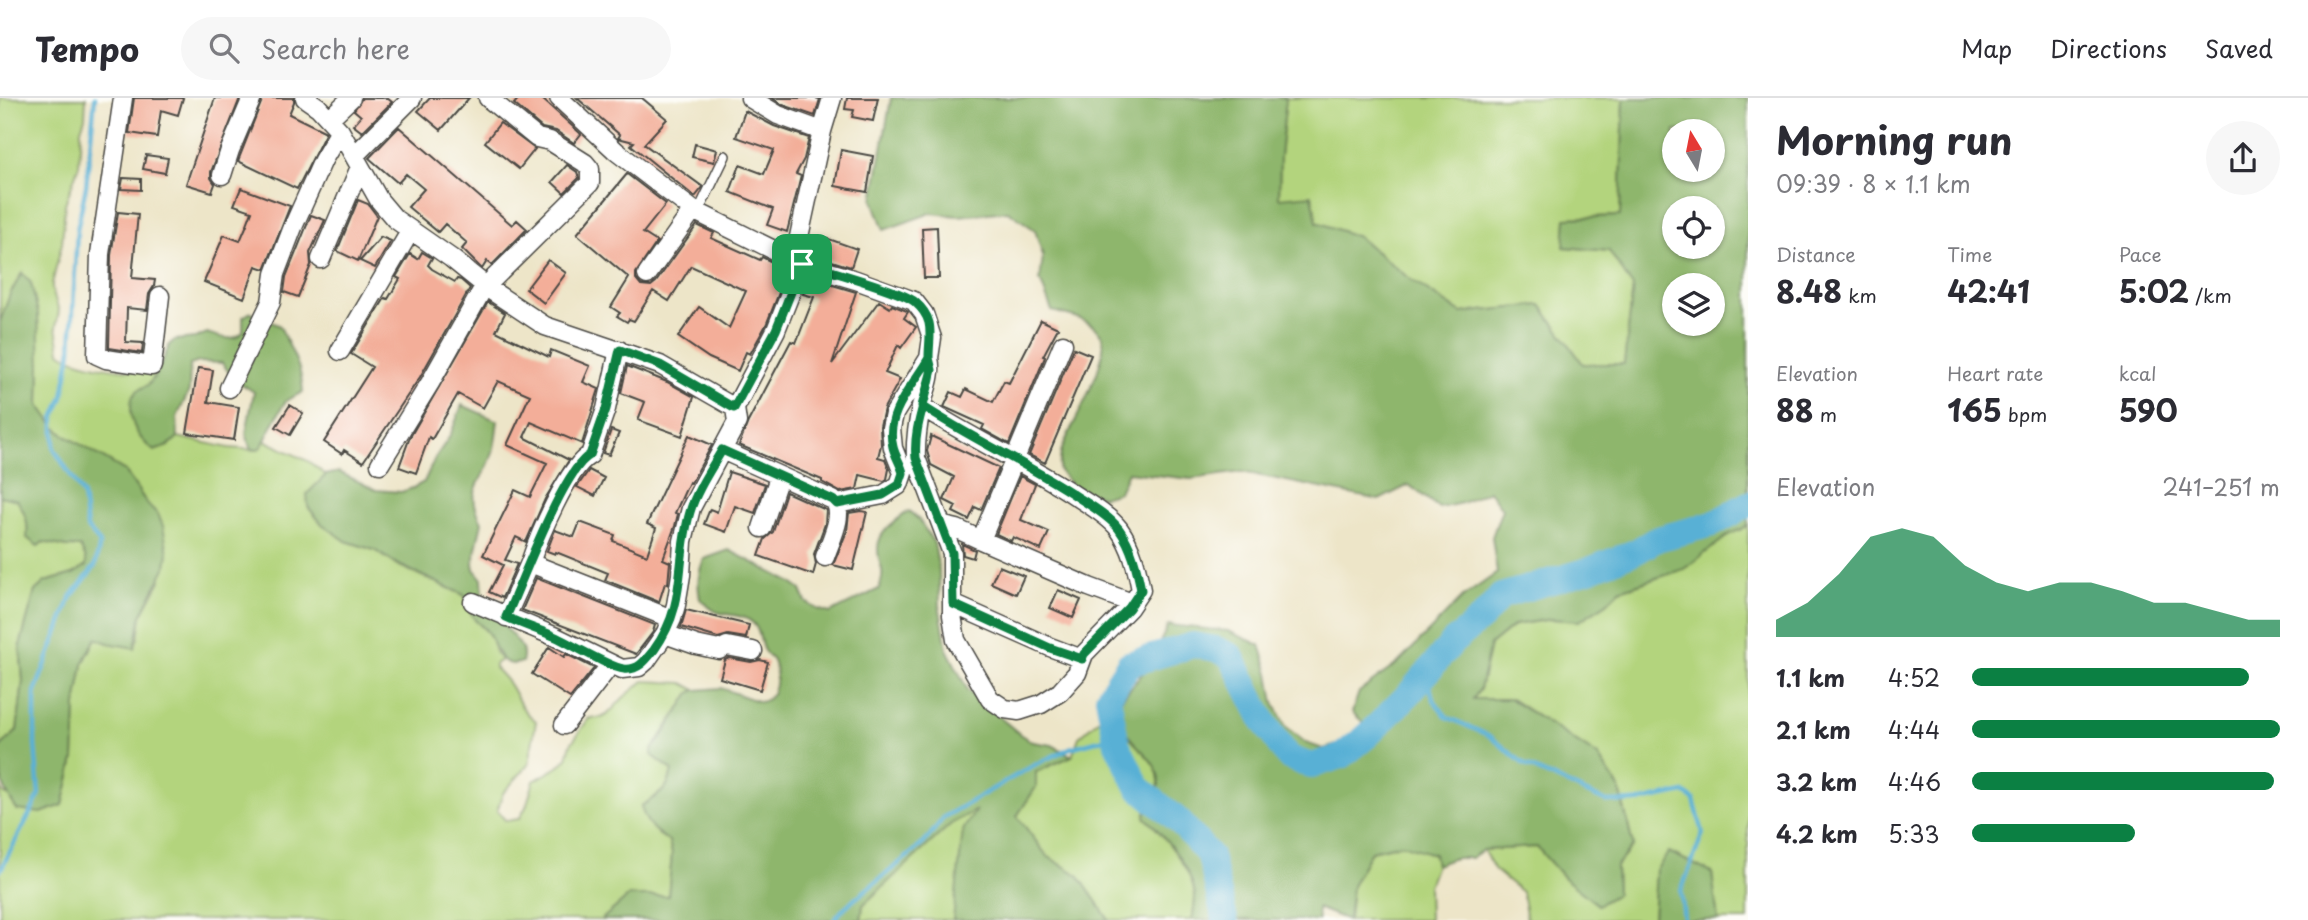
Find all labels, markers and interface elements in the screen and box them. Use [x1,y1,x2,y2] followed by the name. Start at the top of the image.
[181,17,671,80] search box
[35,23,139,73] text: Tempo
[205,29,243,67] icon: search
[261,29,410,68] text: Search here
[1961,30,2012,66] text: Map
[2050,30,2167,66] text: Directions
[2205,30,2273,66] text: Saved
[1776,111,2012,168] text: Morning run
[1662,119,1726,182] north arrow
[1662,119,1725,336] map controls
[2206,121,2280,195] button: share
[1776,166,1971,201] text: 09:39 · 8 × 1.1 km
[1662,196,1725,259] button: locate
[772,234,832,294] pin
[1776,240,1856,268] text: Distance
[1947,240,1992,268] text: Time
[2119,240,2162,268] text: Pace
[783,245,821,283] icon: arrive
[1776,268,1842,313] text: 8.48
[1947,268,2030,313] text: 42:41
[2119,268,2189,313] text: 5:02
[1662,273,1725,336] button: layers
[1842,281,1877,309] text: km
[2189,281,2232,309] text: /km
[1776,359,1858,387] text: Elevation
[1947,359,2043,387] text: Heart rate
[2119,359,2157,387] text: kcal
[1776,387,1814,432] text: 88
[1947,387,2002,432] text: 165
[2119,387,2178,432] text: 590
[1814,400,1837,428] text: m
[2002,400,2047,428] text: bpm
[1776,469,1875,504] text: Elevation
[2162,469,2280,504] text: 241–251 m
[1776,660,1845,695] text: 1.1 km
[1888,660,1940,695] text: 4:52
[1776,712,1851,747] text: 2.1 km
[1888,712,1940,747] text: 4:44
[1776,764,1857,799] text: 3.2 km
[1888,764,1941,799] text: 4:46
[1776,816,1858,851] text: 4.2 km
[1888,816,1940,851] text: 5:33

